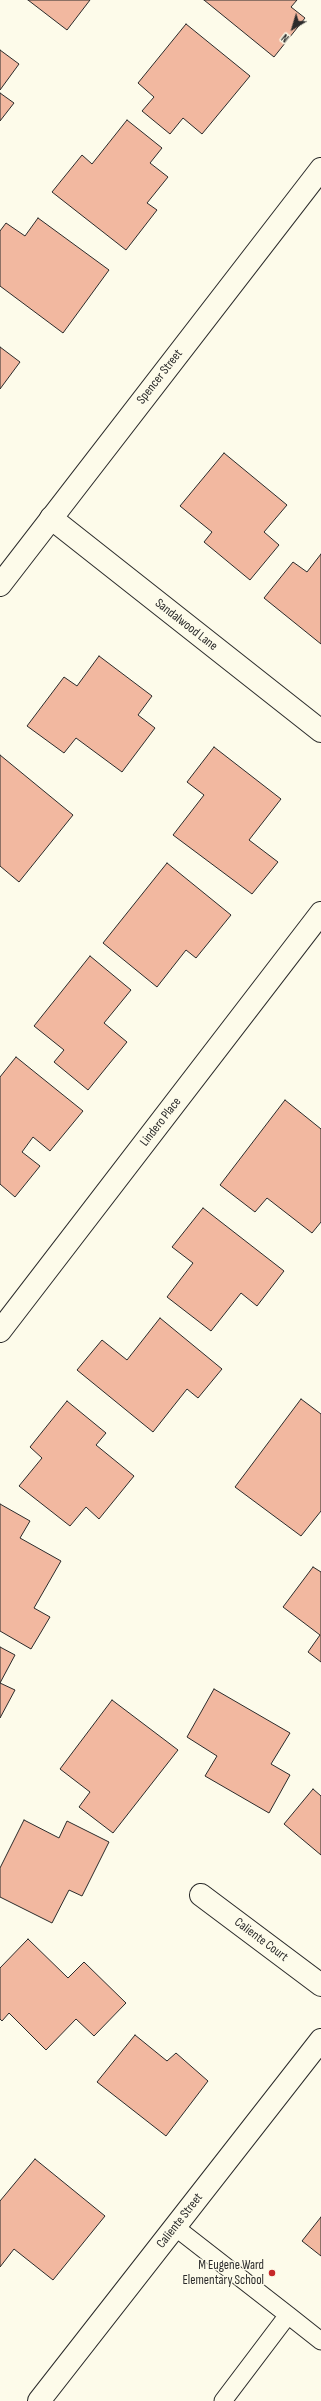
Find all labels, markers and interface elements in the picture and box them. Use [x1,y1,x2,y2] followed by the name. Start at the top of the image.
[273,8,313,48] north arrow
[279,31,292,45] text: N
[134,346,186,408] street label: Spencer Street
[152,596,220,654] street label: Sandalwood Lane
[137,1094,185,1150] street label: Lindero Place
[231,1915,291,1965] street label: Caliente Court
[154,2190,206,2252] street label: Caliente Street
[182,2258,264,2289] place label: M Eugene Ward Elementary School
[267,2268,277,2278] marker: M Eugene Ward Elementary School

